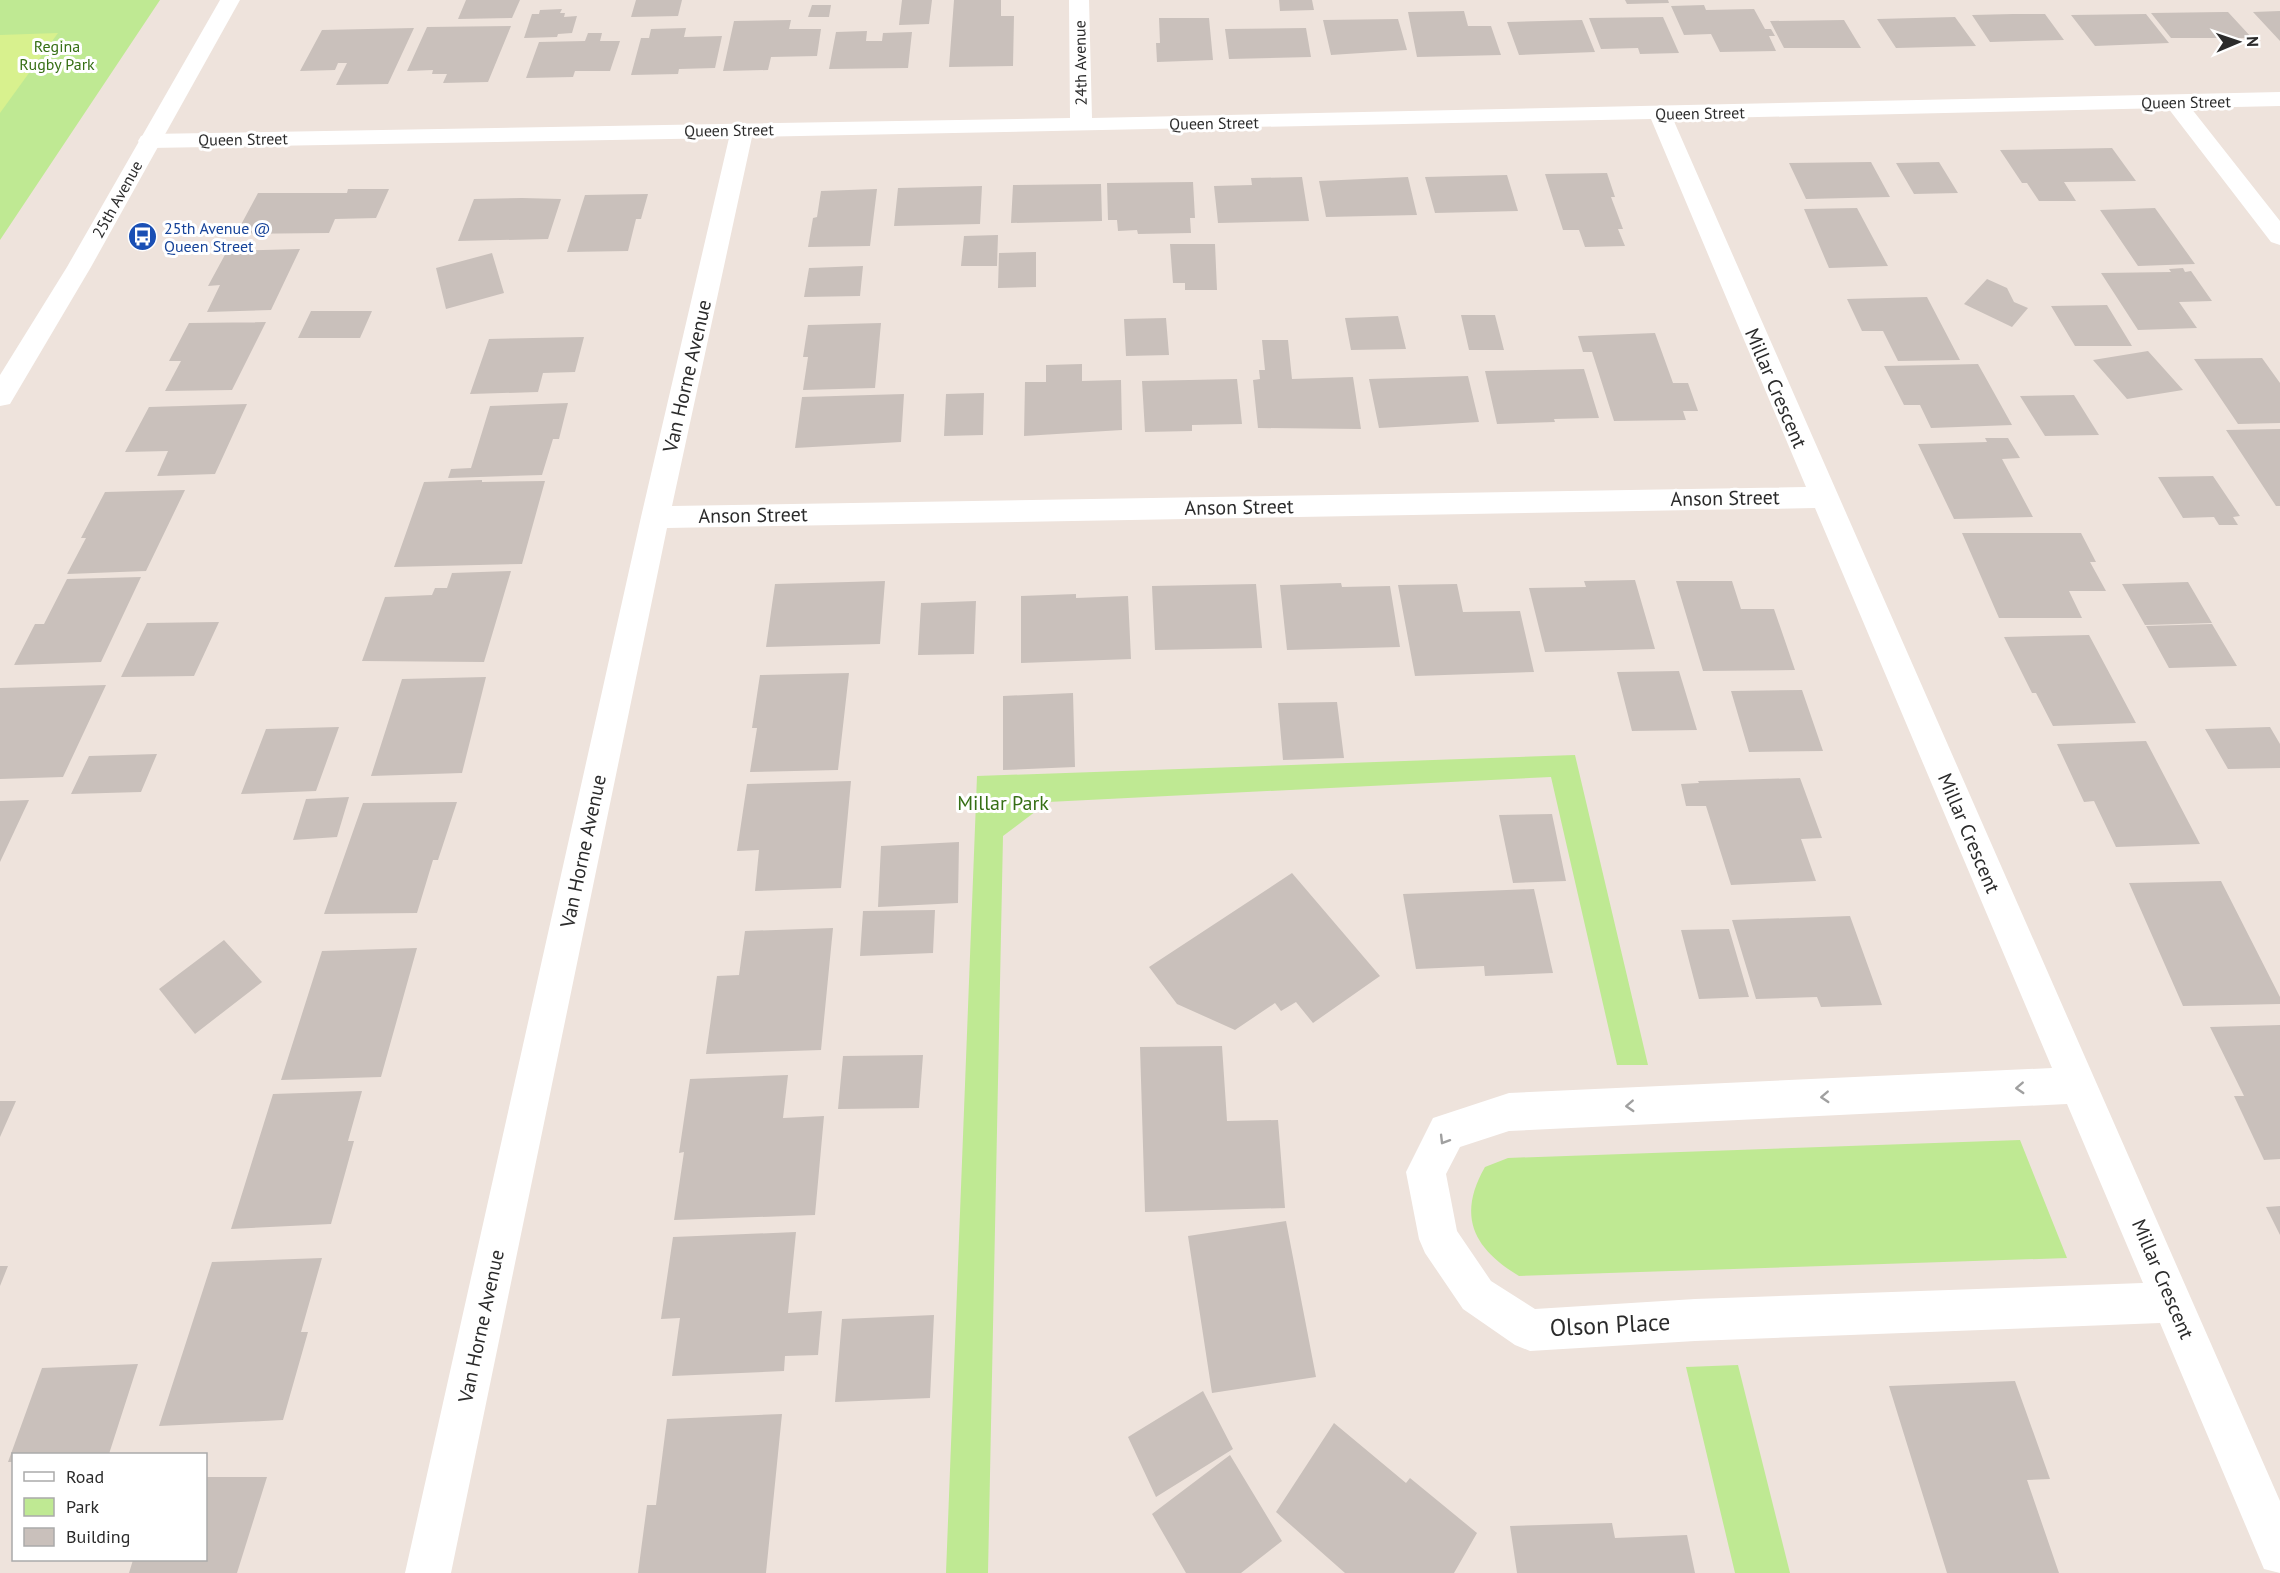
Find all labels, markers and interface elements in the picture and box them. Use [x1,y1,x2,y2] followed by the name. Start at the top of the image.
[2208,12,2268,72] north arrow
[1069,20,1091,106] street label: 24th Avenue
[19,36,95,74] park label: Regina Rugby Park
[2243,36,2263,47] text: N
[2141,91,2232,113] street label: Queen Street
[1655,102,1746,124] street label: Queen Street
[1169,112,1260,134] street label: Queen Street
[684,119,775,141] street label: Queen Street
[198,128,289,150] street label: Queen Street
[88,157,146,241] street label: 25th Avenue
[164,218,271,256] place label: 25th Avenue @ Queen Street
[127,221,159,253] bus stop icon: 25th Avenue @ Queen Street
[657,297,717,456] street label: Van Horne Avenue
[1739,324,1813,452] street label: Millar Crescent
[1670,484,1780,512] street label: Anson Street
[1184,493,1294,521] street label: Anson Street
[698,501,808,529] street label: Anson Street
[1932,769,2006,897] street label: Millar Crescent
[554,772,612,931] street label: Van Horne Avenue
[957,790,1049,816] park label: Millar Park
[2015,1081,2024,1094] one-way arrow
[1821,1090,1830,1103] one-way arrow
[1626,1099,1635,1112] one-way arrow
[1440,1134,1451,1144] one-way arrow
[2126,1215,2200,1343] street label: Millar Crescent
[452,1247,510,1406] street label: Van Horne Avenue
[1549,1306,1671,1343] street label: Olson Place
[12,1453,207,1561] legend
[66,1465,104,1488] text: Road
[66,1495,99,1518] text: Park
[66,1525,130,1548] text: Building

